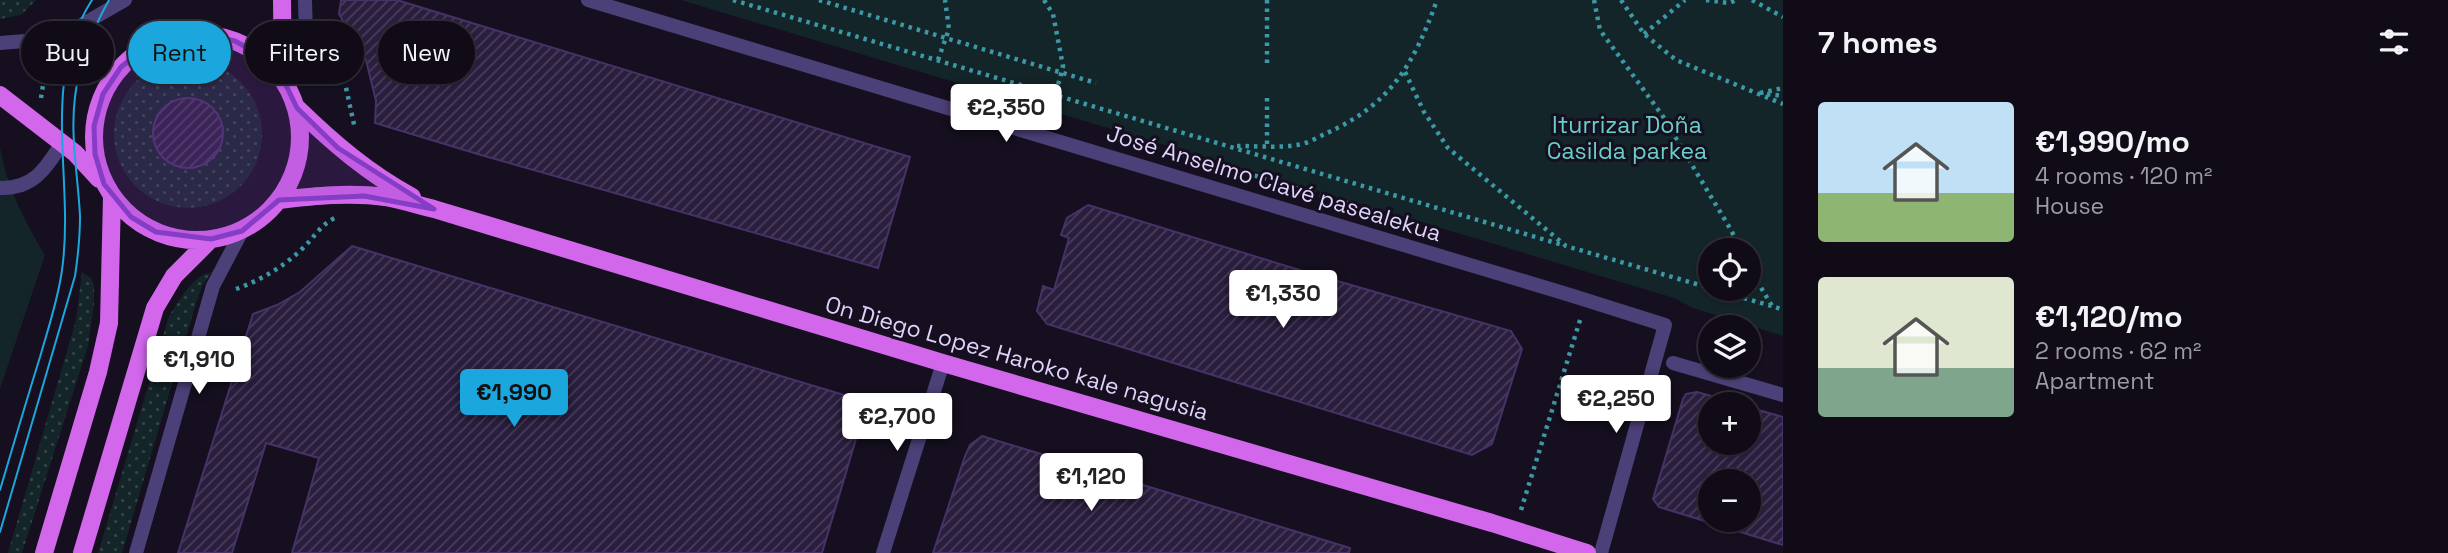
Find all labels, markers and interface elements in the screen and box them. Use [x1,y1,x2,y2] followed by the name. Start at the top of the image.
[21,21,114,84] chip: Buy
[128,21,231,84] chip: Rent
[245,21,364,84] chip: Filters
[378,21,475,84] chip: New
[1818,23,1938,62] text: 7 homes
[2375,23,2413,61] icon: filters
[949,85,1063,144] pin: €2,350
[967,92,1045,122] text: €2,350
[1547,110,1707,166] park label: Iturrizar Doña Casilda parkea
[1103,118,1445,248] street label: José Anselmo Clavé pasealekua
[2035,122,2190,161] text: €1,990/mo
[1874,130,1958,214] icon: home
[2035,161,2212,191] text: 4 rooms · 120 m²
[2035,191,2104,221] text: House
[1698,238,1761,532] map controls
[1698,238,1761,301] button: locate
[1226,270,1340,330] pin: €1,330
[1245,278,1321,308] text: €1,330
[822,289,1212,427] street label: On Diego Lopez Haroko kale nagusia
[2035,297,2183,336] text: €1,120/mo
[1874,305,1958,389] icon: home
[1698,315,1761,378] button: layers
[142,336,256,396] pin: €1,910
[2035,336,2201,366] text: 2 rooms · 62 m²
[163,344,235,374] text: €1,910
[2035,366,2155,396] text: Apartment
[457,370,571,429] pin: €1,990
[1559,376,1673,435] pin: €2,250
[476,377,552,407] text: €1,990
[1577,383,1655,413] text: €2,250
[1698,392,1761,455] button: +
[840,393,954,453] pin: €2,700
[858,401,936,431] text: €2,700
[1034,454,1148,513] pin: €1,120
[1056,461,1126,491] text: €1,120
[1698,469,1761,532] button: −

